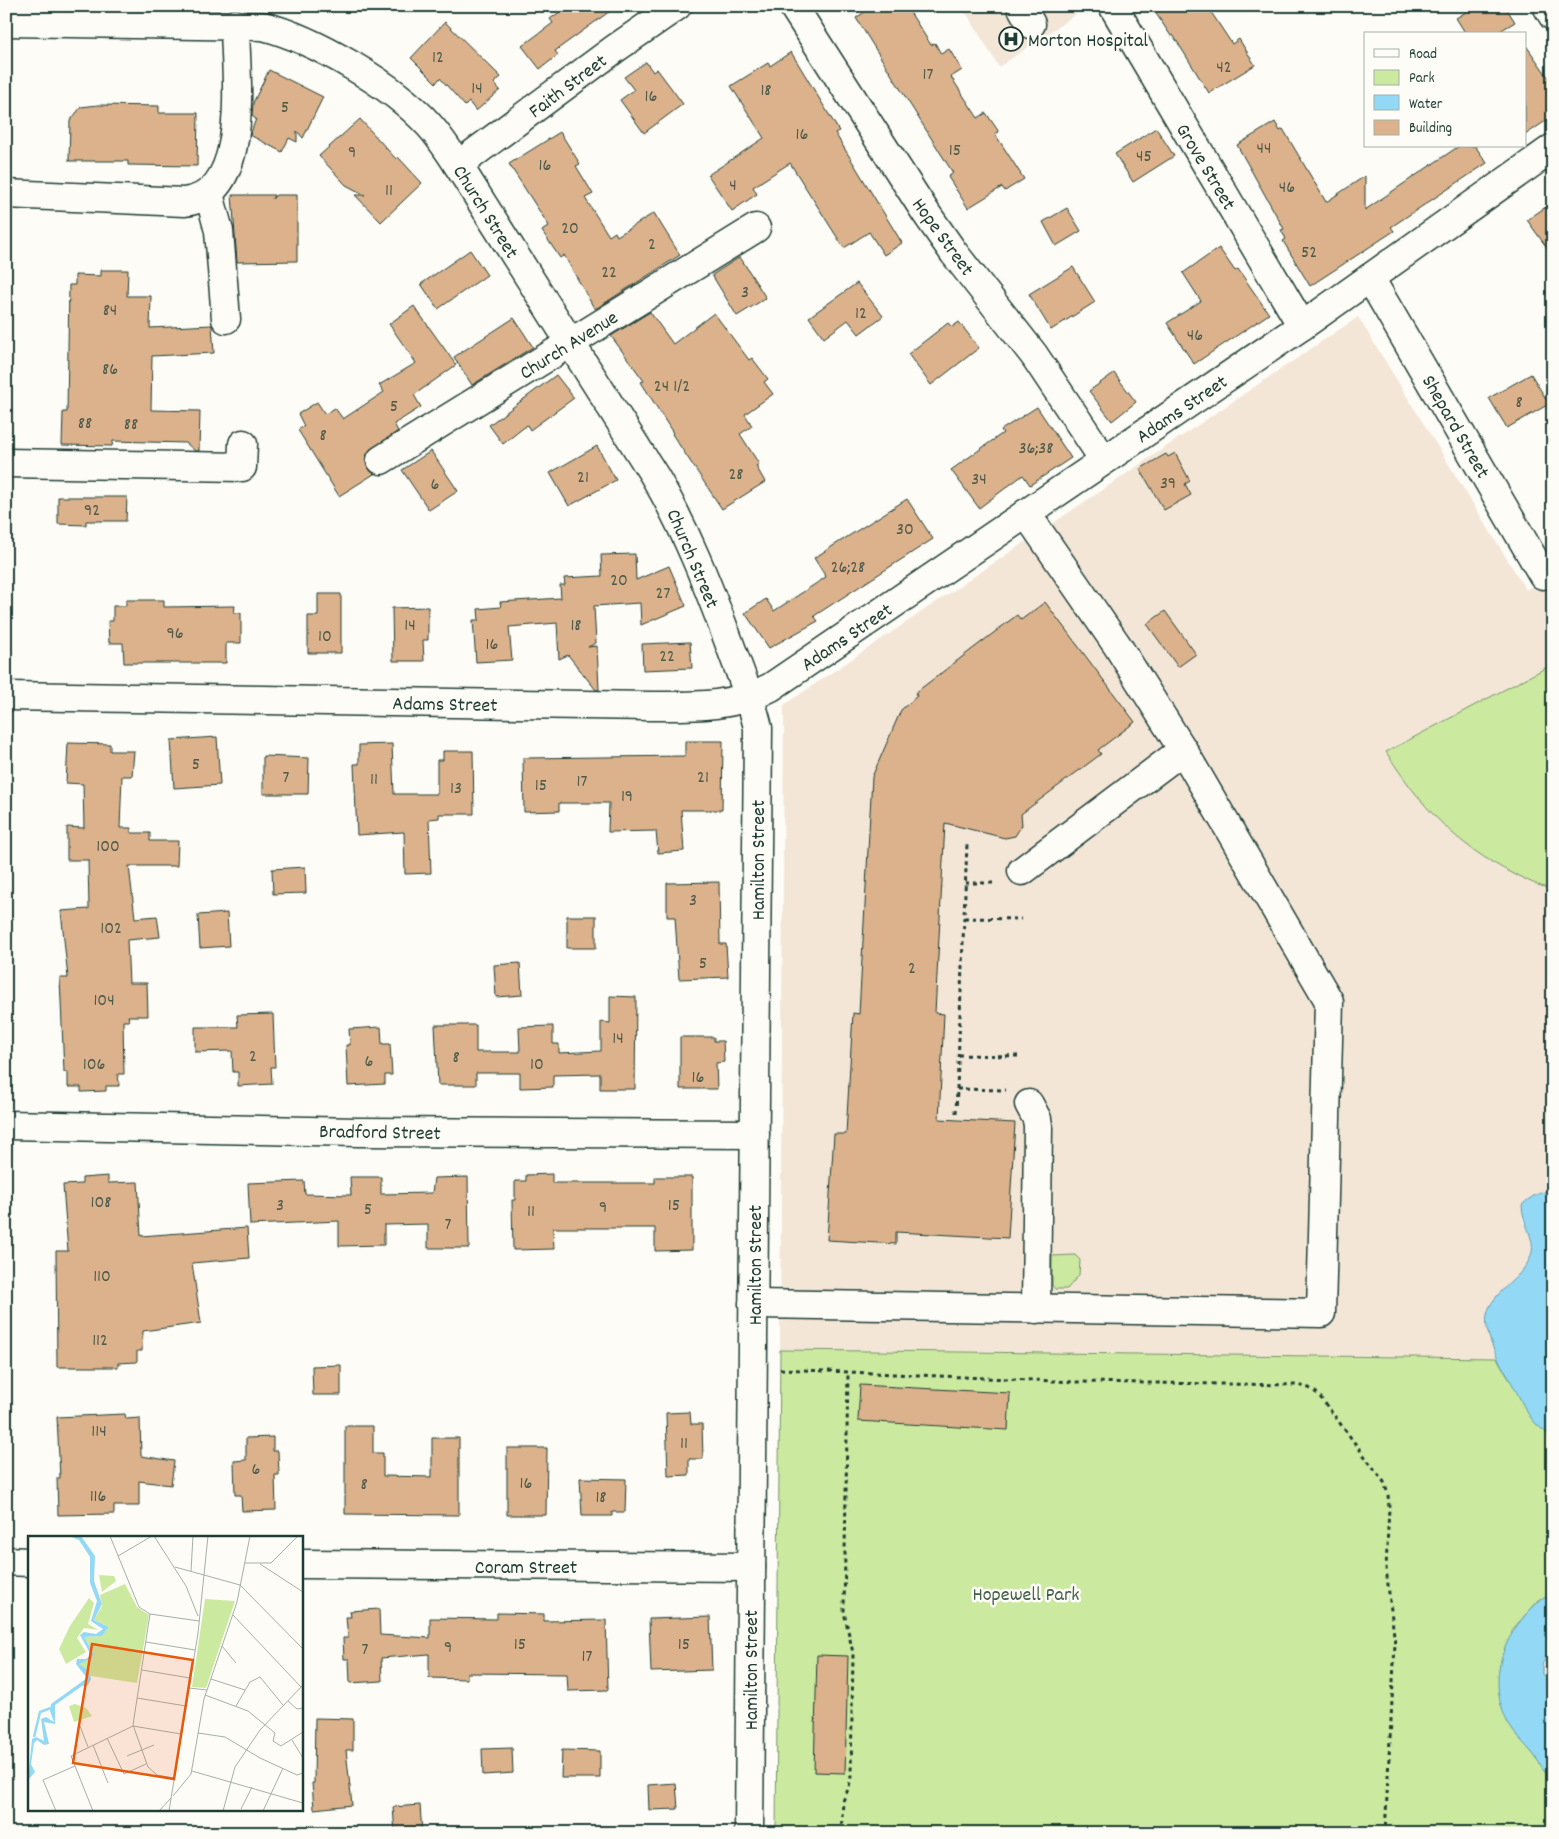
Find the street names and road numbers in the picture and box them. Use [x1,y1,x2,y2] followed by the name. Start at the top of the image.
[524,49,614,126] street label: Faith Street
[1168,119,1241,216] street label: Grove Street
[445,160,524,265] street label: Church Street
[904,193,979,283] street label: Hope Street
[515,305,624,388] street label: Church Avenue
[1131,370,1234,451] street label: Adams Street
[1413,371,1495,484] street label: Shepard Street
[658,505,725,613] street label: Church Street
[796,598,899,679] street label: Adams Street
[392,691,498,721] street label: Adams Street
[746,800,774,920] street label: Hamilton Street
[319,1119,441,1149] street label: Bradford Street
[743,1205,771,1325] street label: Hamilton Street
[475,1555,577,1583] street label: Coram Street
[739,1610,767,1730] street label: Hamilton Street

